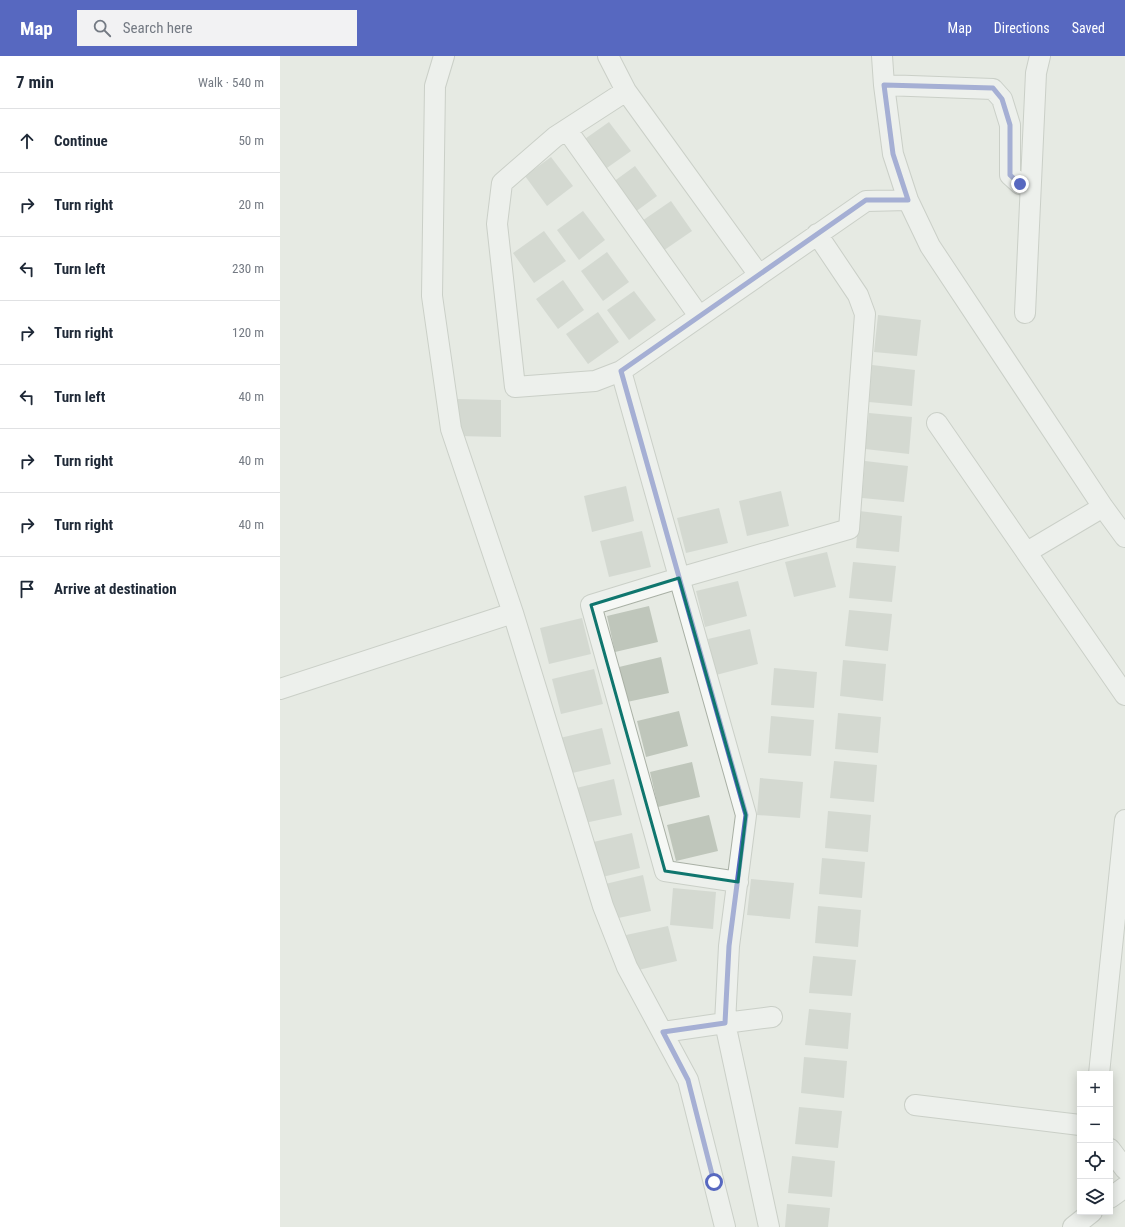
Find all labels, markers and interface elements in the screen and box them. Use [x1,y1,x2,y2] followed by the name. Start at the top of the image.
[77,10,357,46] search box
[20,17,53,40] text: Map
[91,17,113,39] icon: search
[123,19,193,37] text: Search here
[948,20,972,36] text: Map
[994,20,1050,36] text: Directions
[1072,20,1105,36] text: Saved
[16,72,54,92] text: 7 min
[198,75,264,90] text: Walk · 540 m
[16,130,38,152] icon: ahead
[54,132,108,150] text: Continue
[238,133,264,148] text: 50 m
[1011,175,1029,193] route end
[16,194,38,216] icon: right
[54,196,113,214] text: Turn right
[238,197,264,212] text: 20 m
[16,258,38,280] icon: left
[54,260,105,278] text: Turn left
[232,261,264,276] text: 230 m
[16,322,38,344] icon: right
[54,324,113,342] text: Turn right
[232,325,264,340] text: 120 m
[16,386,38,408] icon: left
[54,388,105,406] text: Turn left
[238,389,264,404] text: 40 m
[16,450,38,472] icon: right
[54,452,113,470] text: Turn right
[238,453,264,468] text: 40 m
[16,514,38,536] icon: right
[54,516,113,534] text: Turn right
[238,517,264,532] text: 40 m
[16,578,38,600] icon: arrive
[54,580,177,598] text: Arrive at destination
[1077,1071,1113,1215] map controls
[1077,1071,1113,1107] button: +
[1077,1107,1113,1143] button: −
[1077,1143,1113,1179] button: locate
[705,1173,723,1191] route start
[1077,1179,1113,1215] button: layers

